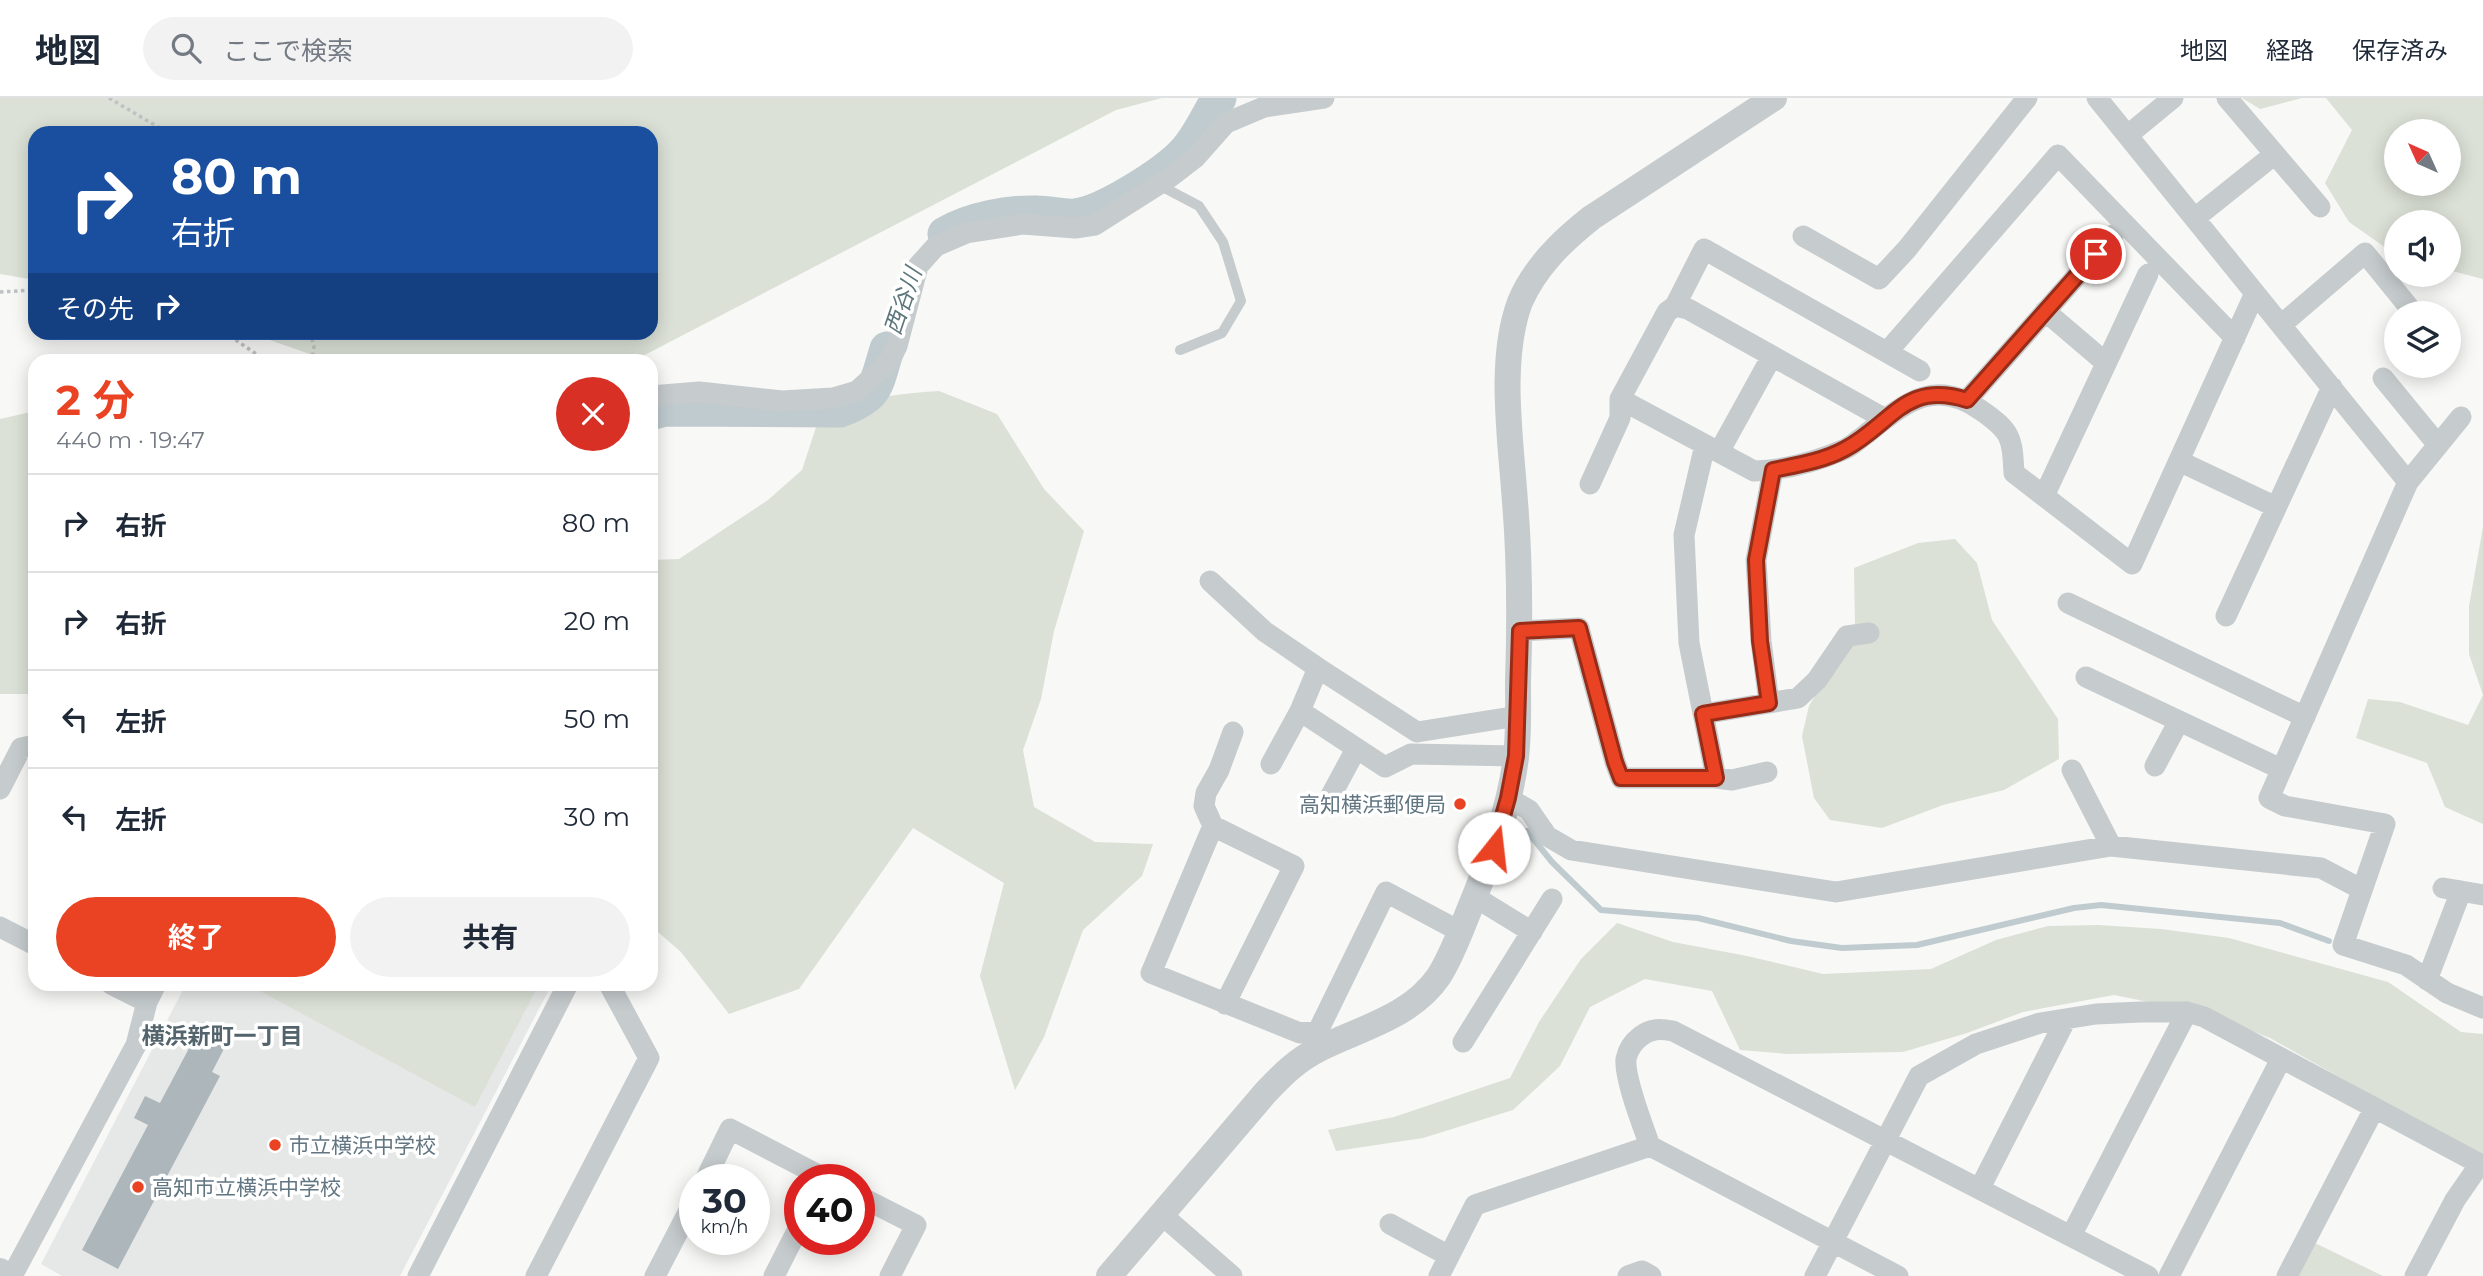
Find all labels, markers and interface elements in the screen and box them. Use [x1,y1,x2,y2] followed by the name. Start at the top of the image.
[143,17,633,80] search box
[167,29,205,67] icon: search
[35,30,101,70] text: 地図
[223,35,353,67] text: ここで検索
[2180,36,2228,65] text: 地図
[2266,36,2314,65] text: 経路
[2352,36,2448,65] text: 保存済み
[2384,119,2460,196] north arrow
[2384,119,2461,378] map controls
[171,147,302,206] text: 80 m
[56,154,147,245] icon: right
[2384,210,2461,287] button: sound
[171,213,235,252] text: 右折
[2066,224,2126,284] pin
[2077,235,2115,273] icon: arrive
[879,261,928,338] water label: 西谷川
[148,287,186,325] icon: right
[56,293,134,325] text: その先
[2384,301,2461,378] button: layers
[56,374,135,426] text: 2 分
[556,377,630,451] button: close
[56,426,205,454] text: 440 m · 19:47
[56,504,94,542] icon: right
[562,507,630,539] text: 80 m
[115,510,167,542] text: 右折
[56,602,94,640] icon: right
[564,605,630,637] text: 20 m
[115,608,167,640] text: 右折
[56,700,94,738] icon: left
[564,703,630,735] text: 50 m
[115,706,167,738] text: 左折
[1299,792,1446,817] place label: 高知横浜郵便局
[1452,796,1468,812] marker: 高知横浜郵便局
[56,798,94,836] icon: left
[564,801,630,833] text: 30 m
[115,804,167,836] text: 左折
[1457,811,1531,885] position arrow
[56,897,336,977] button: 終了
[350,897,630,977] button: 共有
[142,1022,303,1050] district label: 横浜新町一丁目
[289,1133,436,1158] place label: 市立横浜中学校
[267,1137,283,1153] marker: 市立横浜中学校
[784,1164,875,1255] speed limit sign: 40
[152,1175,341,1200] place label: 高知市立横浜中学校
[130,1179,146,1195] marker: 高知市立横浜中学校
[702,1179,747,1222] text: 30
[700,1216,749,1238] text: km/h

